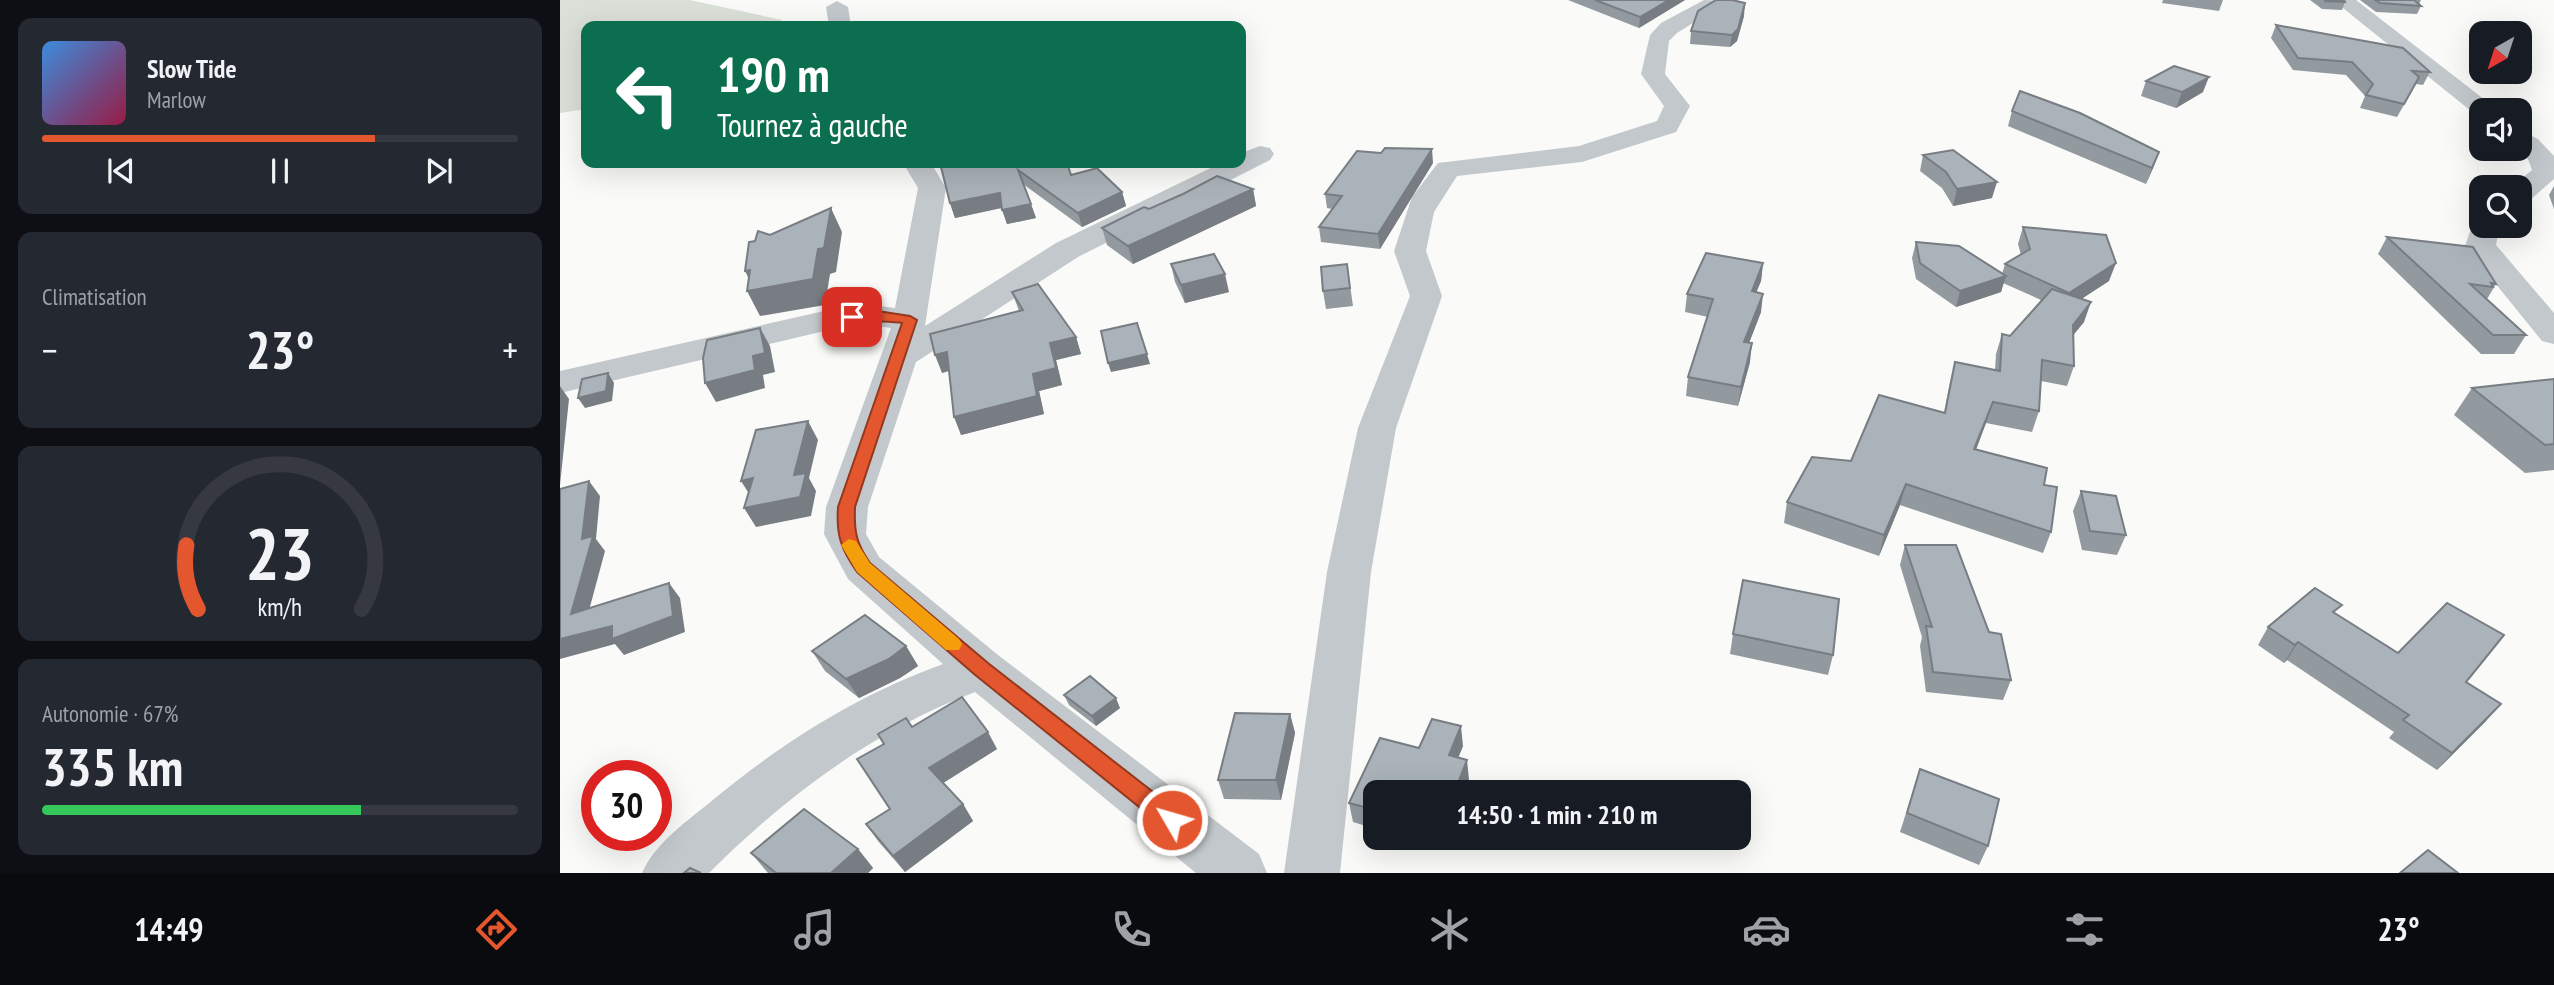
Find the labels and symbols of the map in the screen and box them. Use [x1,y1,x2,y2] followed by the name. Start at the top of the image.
[2469,21,2532,84] north arrow
[822,287,882,347] pin
[581,760,672,851] speed limit sign: 30
[1135,783,1209,857] position arrow

